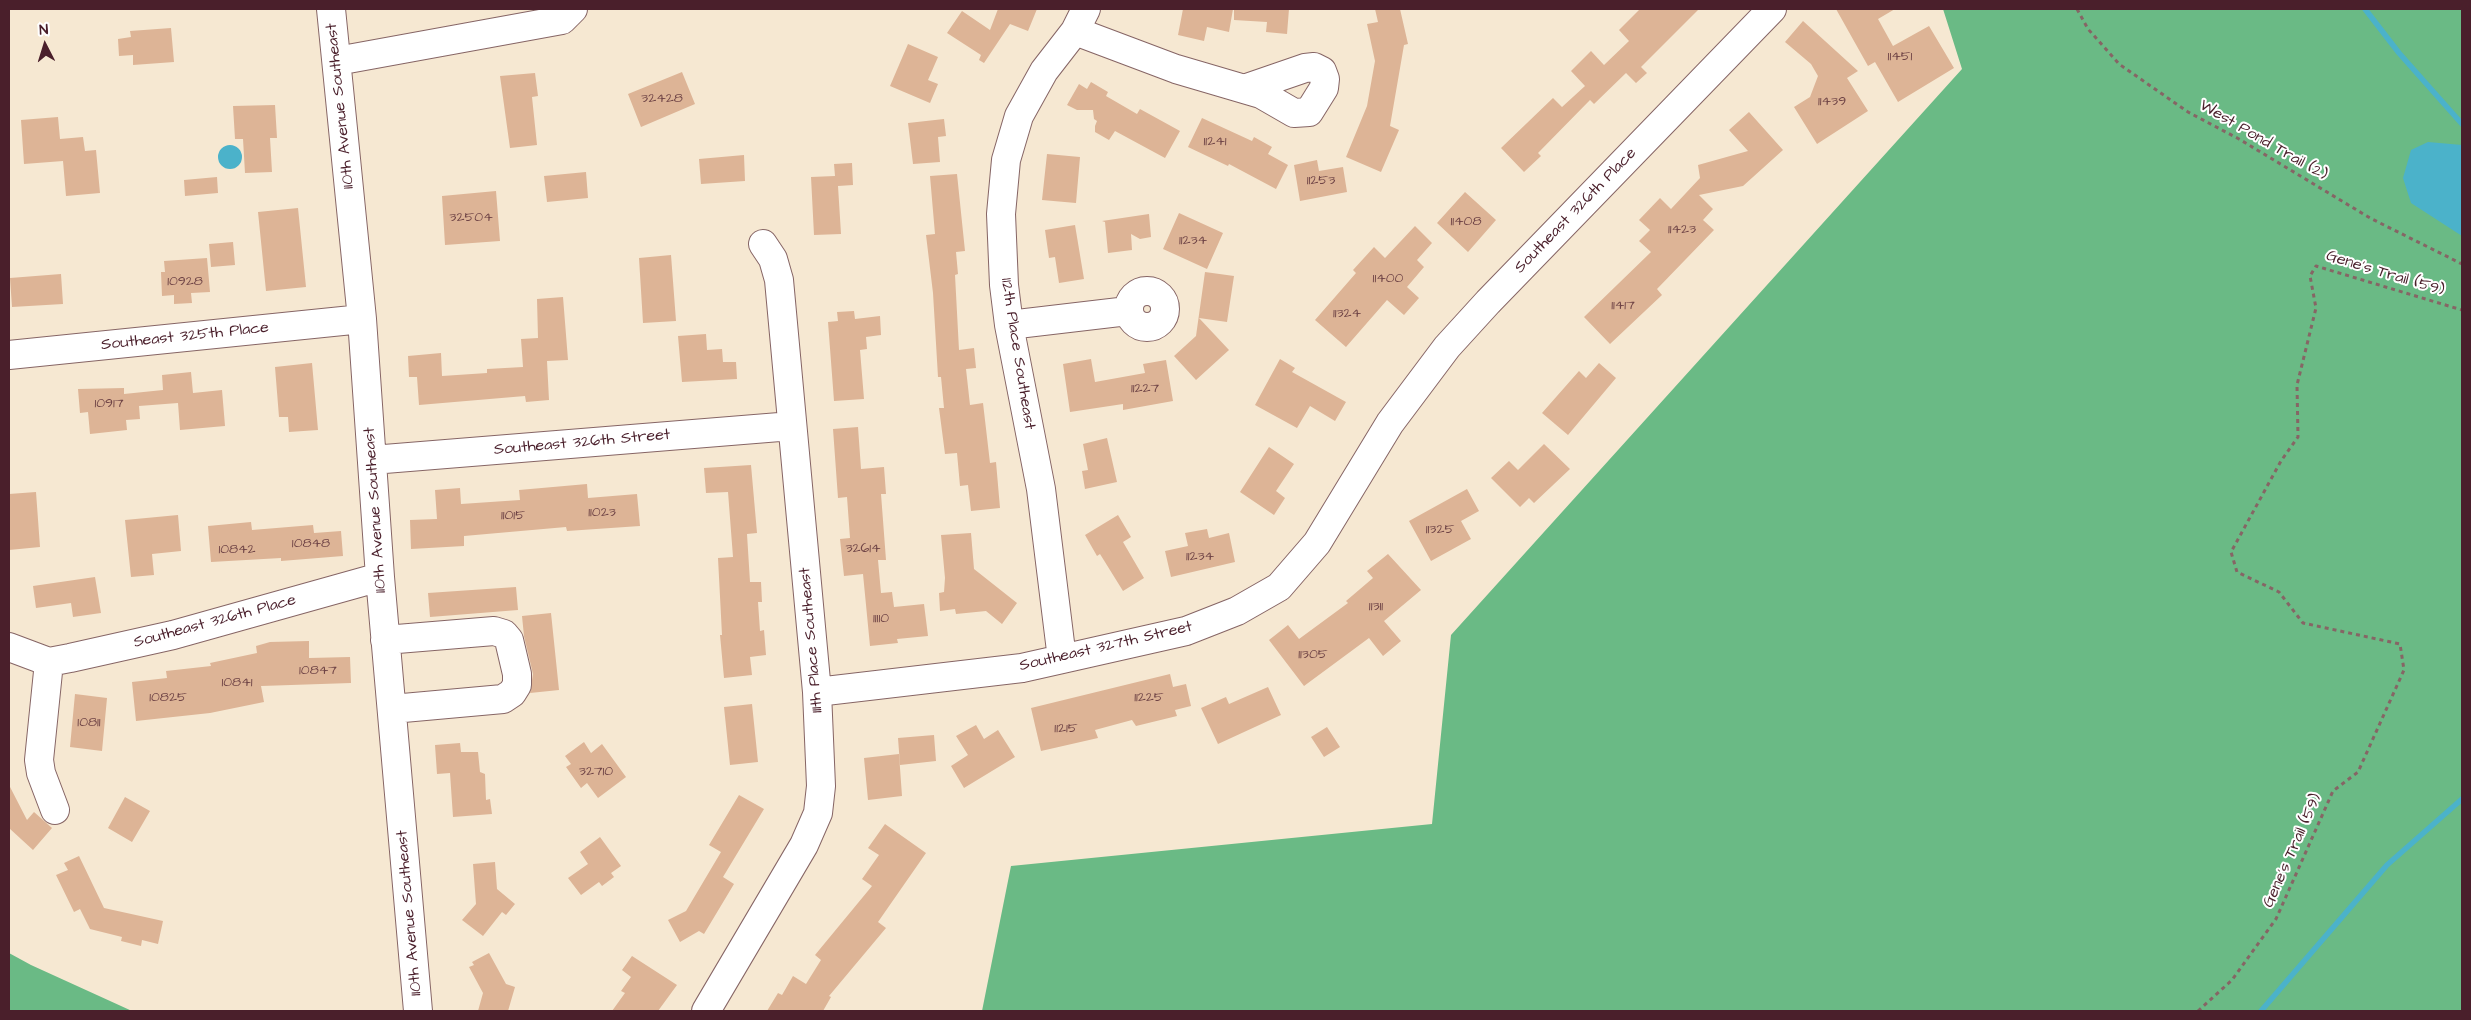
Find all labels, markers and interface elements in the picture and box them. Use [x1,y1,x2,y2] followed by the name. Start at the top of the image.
[20,20,70,70] north arrow
[38,20,49,40] text: N
[323,22,359,190] street label: 110th Avenue Southeast
[1888,49,1912,65] house number: 11451
[641,91,683,107] house number: 32428
[1818,94,1846,110] house number: 11439
[2196,97,2330,185] street label: West Pond Trail (2)
[1204,134,1226,150] house number: 11241
[1511,144,1641,278] street label: Southeast 326th Place
[1307,173,1335,189] house number: 11253
[449,210,493,226] house number: 32504
[1450,214,1482,230] house number: 11408
[1668,222,1696,238] house number: 11423
[1179,233,1207,249] house number: 11234
[2324,247,2446,301] street label: Gene's Trail (59)
[1373,271,1403,287] house number: 11400
[167,274,203,290] house number: 10928
[996,277,1038,431] street label: 112th Place Southeast
[1611,298,1635,314] house number: 11417
[1333,306,1361,322] house number: 11324
[100,319,270,355] street label: Southeast 325th Place
[1131,381,1159,397] house number: 11227
[95,396,123,412] house number: 10917
[361,426,391,594] street label: 110th Avenue Southeast
[493,426,671,460] street label: Southeast 326th Street
[588,505,616,521] house number: 11023
[501,508,525,524] house number: 11015
[1426,522,1454,538] house number: 11325
[292,536,330,552] house number: 10848
[845,541,881,557] house number: 32614
[218,542,256,558] house number: 10842
[1186,549,1214,565] house number: 11234
[796,566,828,714] street label: 111th Place Southeast
[132,591,298,653] street label: Southeast 326th Place
[1369,599,1383,615] house number: 11311
[873,611,889,627] house number: 11110
[1018,618,1194,676] street label: Southeast 327th Street
[1298,647,1328,663] house number: 11305
[299,663,337,679] house number: 10847
[221,675,253,691] house number: 10841
[149,690,187,706] house number: 10825
[1134,690,1164,706] house number: 11225
[77,715,101,731] house number: 10811
[1054,721,1078,737] house number: 11215
[579,764,613,780] house number: 32710
[2259,791,2327,911] street label: Gene's Trail (59)
[393,829,427,997] street label: 110th Avenue Southeast

